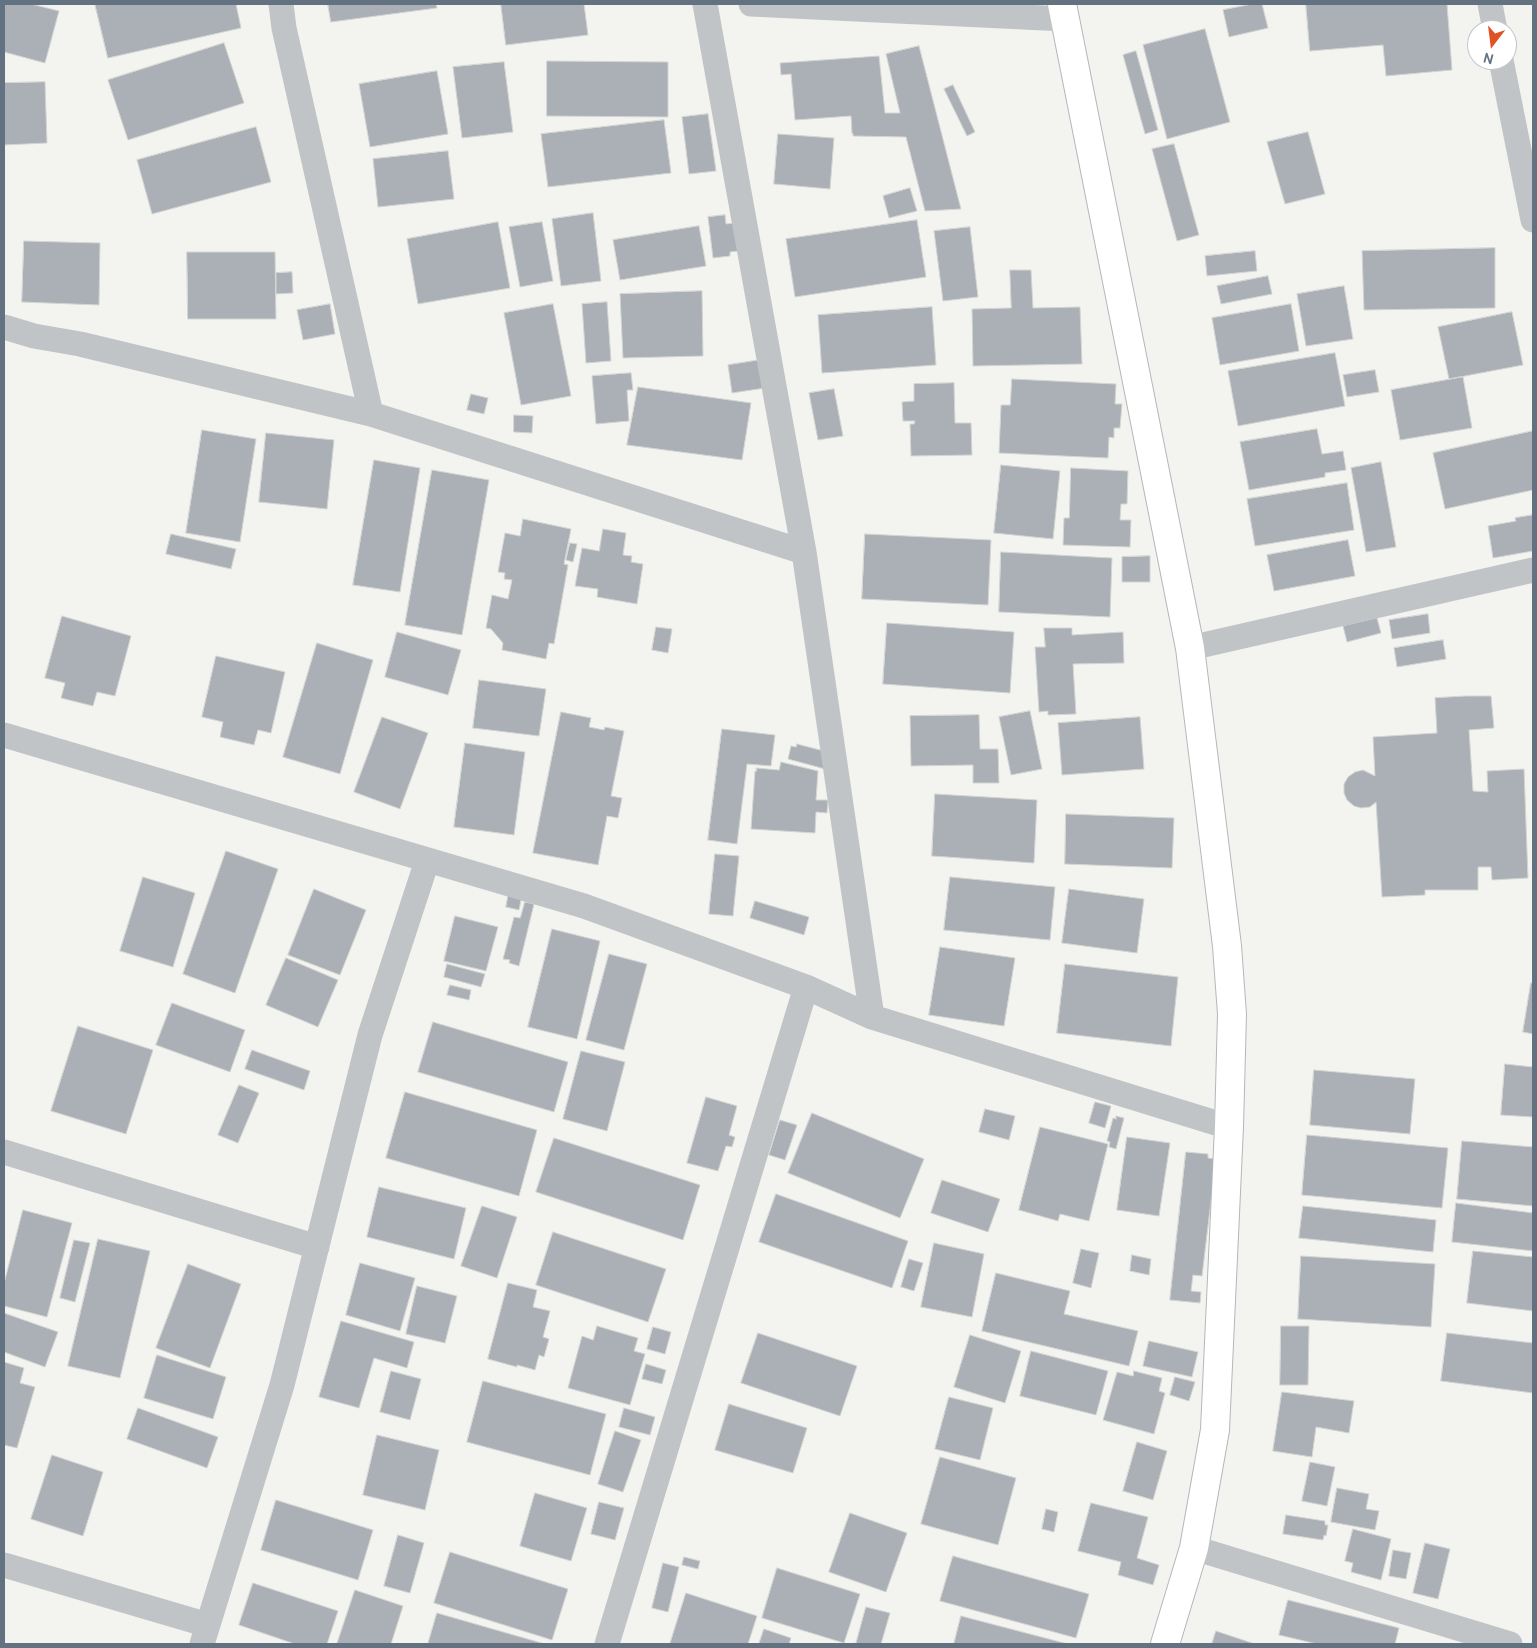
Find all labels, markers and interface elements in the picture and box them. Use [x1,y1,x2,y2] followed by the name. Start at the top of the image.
[1467,20,1517,70] north arrow
[1481,49,1495,68] text: N

